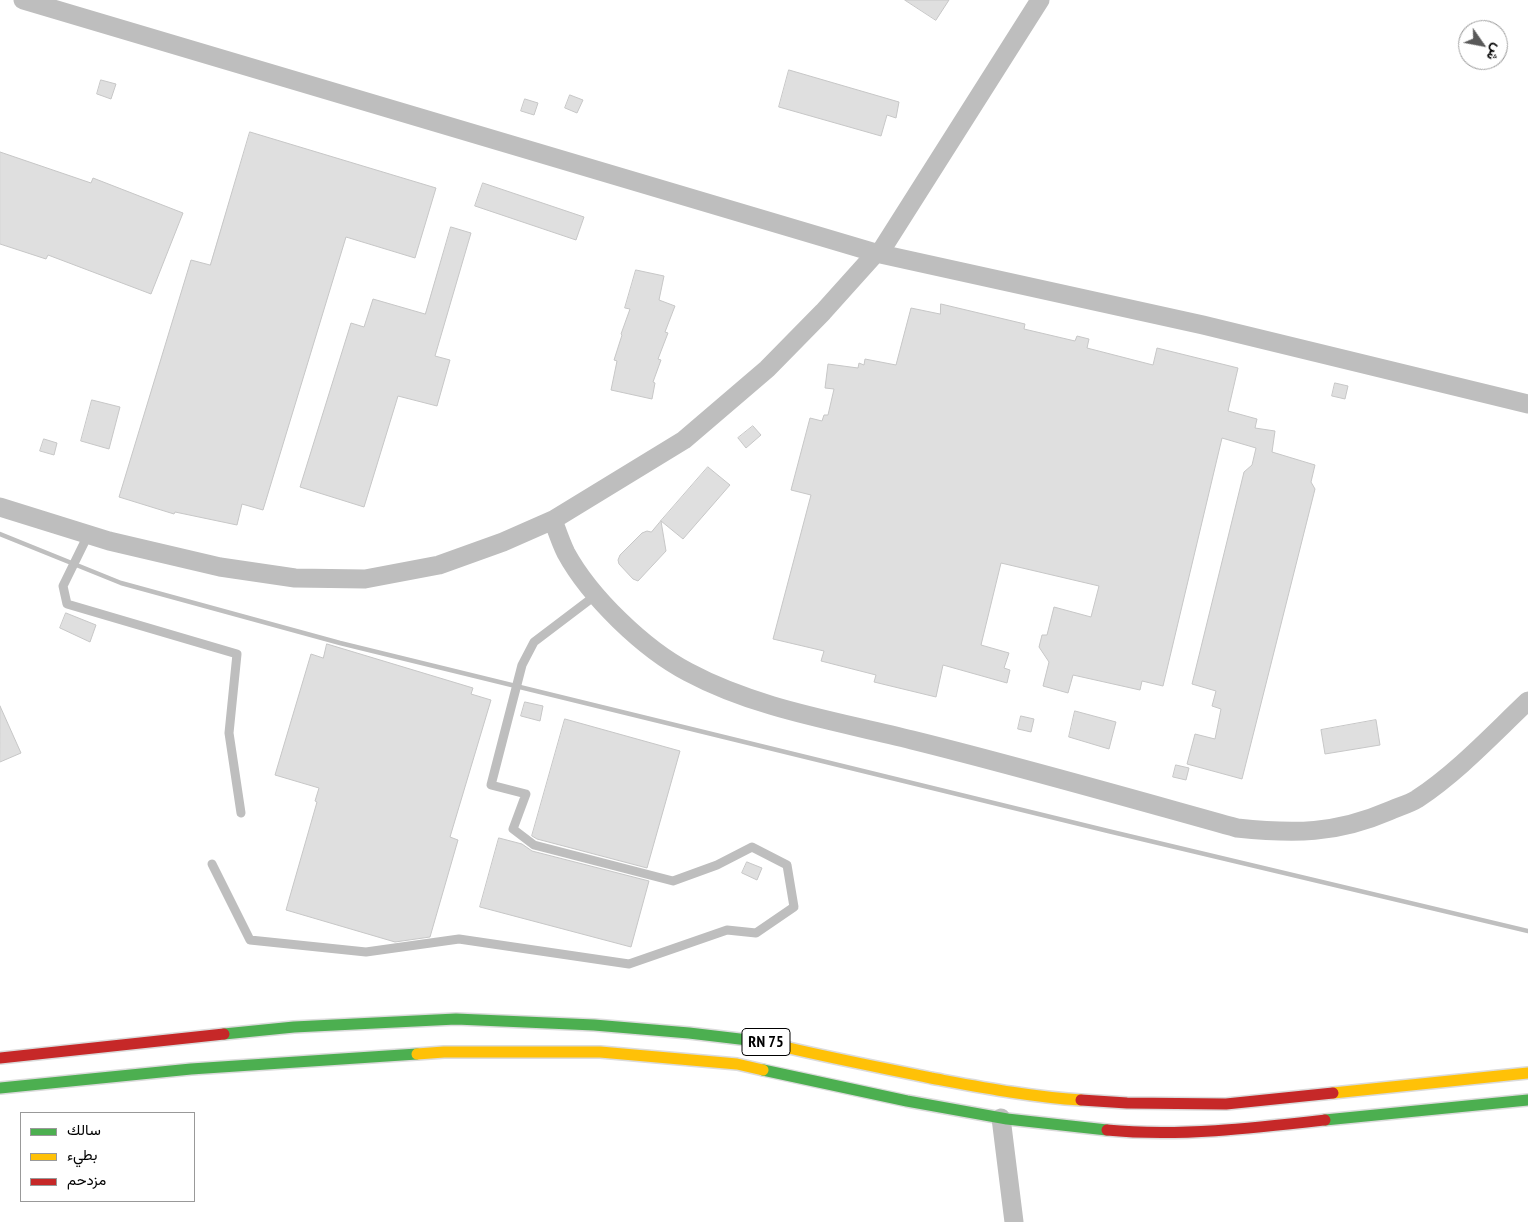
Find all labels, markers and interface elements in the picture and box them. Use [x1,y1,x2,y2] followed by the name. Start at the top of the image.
[1458,20,1508,70] north arrow
[1483,41,1507,65] text: ش
[742,1028,790,1056] road number: RN 75
[20,1112,195,1202] legend
[67,1120,101,1139] text: سالك
[67,1145,97,1164] text: بطيء
[67,1170,106,1189] text: مزدحم

